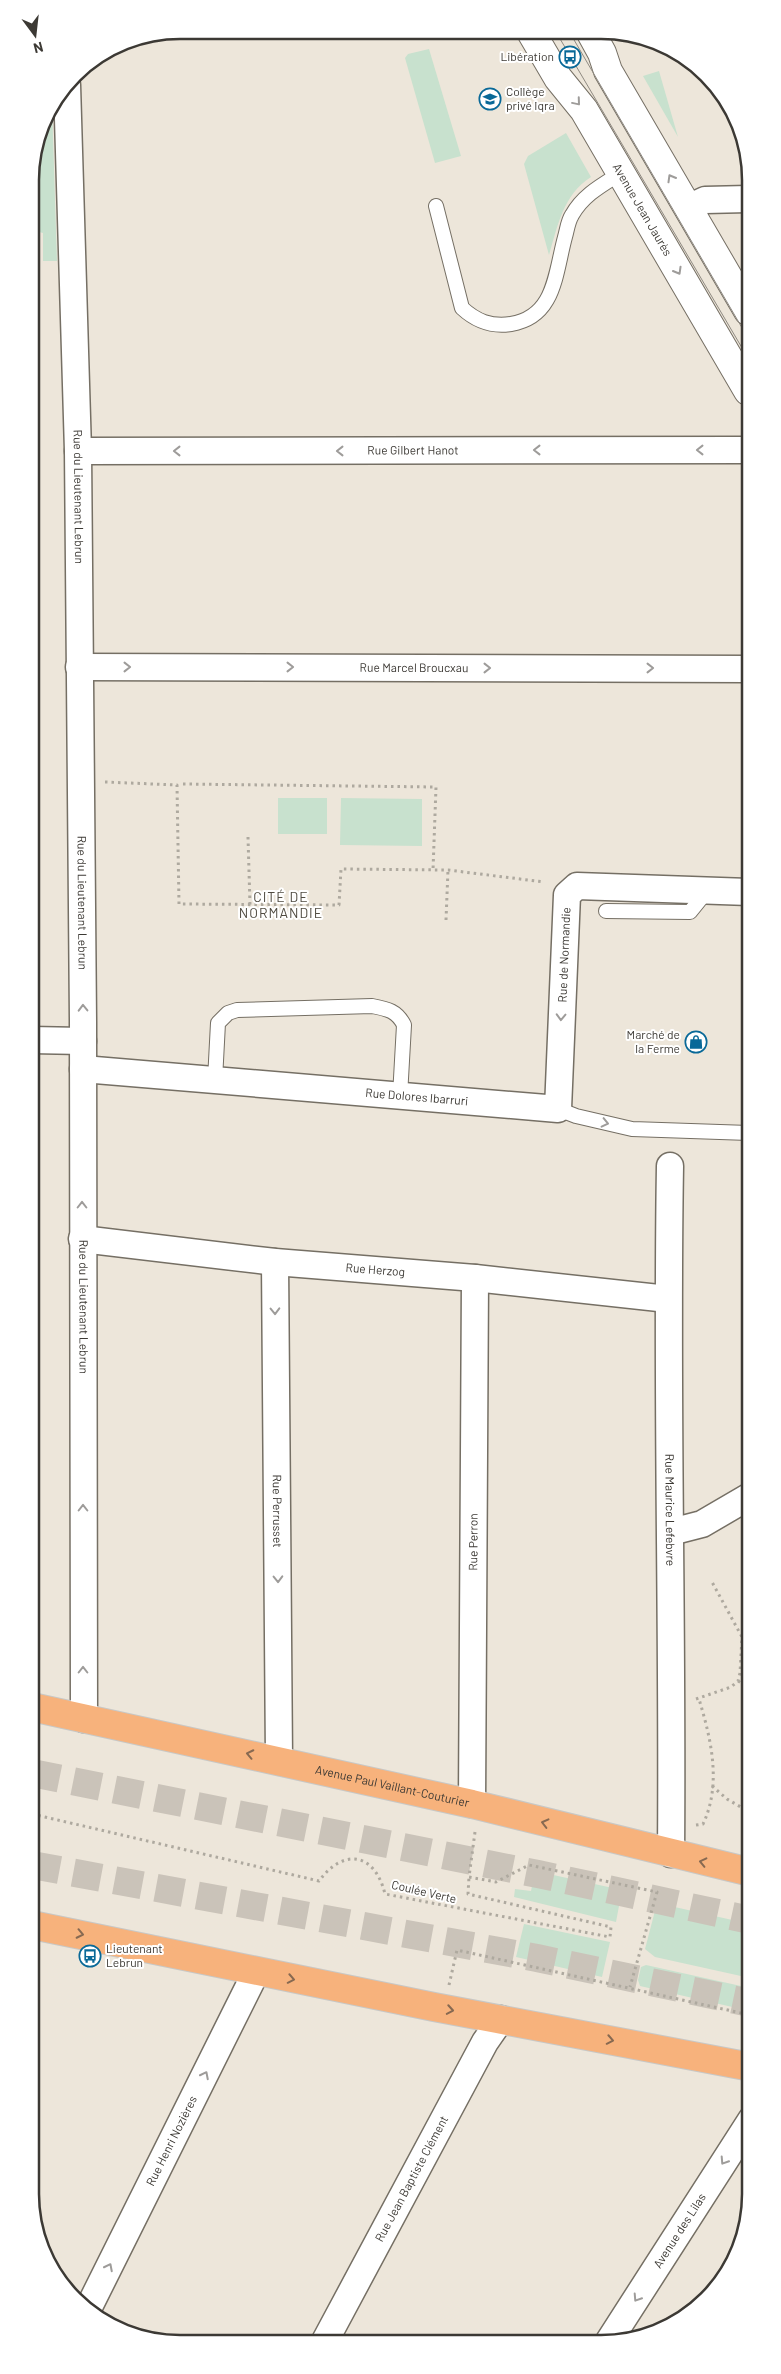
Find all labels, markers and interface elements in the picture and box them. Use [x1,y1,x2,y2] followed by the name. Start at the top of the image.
[10,10,60,60] north arrow
[32,39,45,57] text: N
[558,45,582,69] bus stop icon: Libération
[500,49,554,63] place label: Libération
[506,84,555,112] place label: Collège privé Iqra
[478,87,502,111] school or university icon: Collège privé Iqra
[571,96,579,105] one-way arrow
[611,160,676,258] street label: Avenue Jean Jaurès
[667,175,677,184] one-way arrow
[672,266,682,275] one-way arrow
[71,429,87,564] street label: Rue du Lieutenant Lebrun
[367,442,459,457] street label: Rue Gilbert Hanot
[336,445,344,456] one-way arrow
[533,445,541,455] one-way arrow
[696,445,704,455] one-way arrow
[173,446,181,456] one-way arrow
[360,660,468,674] street label: Rue Marcel Broucxau
[124,662,132,672] one-way arrow
[286,662,294,672] one-way arrow
[484,663,492,673] one-way arrow
[646,663,654,673] one-way arrow
[75,836,91,970] street label: Rue du Lieutenant Lebrun
[239,888,323,921] district label: CITÉ DE NORMANDIE
[554,907,572,1003] street label: Rue de Normandie
[78,1004,88,1012] one-way arrow
[555,1014,566,1022] one-way arrow
[627,1027,680,1055] place label: Marché de la Ferme
[684,1030,708,1054] shop icon: Marché de la Ferme
[365,1085,469,1107] street label: Rue Dolores Ibarruri
[600,1117,609,1128] one-way arrow
[77,1201,87,1209] one-way arrow
[77,1240,92,1374] street label: Rue du Lieutenant Lebrun
[345,1260,406,1278] street label: Rue Herzog
[270,1308,280,1315] one-way arrow
[663,1454,678,1566] street label: Rue Maurice Lefebvre
[271,1474,285,1548] street label: Rue Perrusset
[78,1504,88,1512] one-way arrow
[465,1513,480,1571] street label: Rue Perron
[273,1575,283,1583] one-way arrow
[78,1666,88,1674] one-way arrow
[246,1749,255,1760] one-way arrow
[314,1762,472,1809] street label: Avenue Paul Vaillant-Couturier
[541,1818,550,1828] one-way arrow
[698,1857,707,1867] one-way arrow
[390,1877,458,1905] street label: Coulée Verte
[76,1929,85,1939] one-way arrow
[106,1941,163,1969] place label: Lieutenant Lebrun
[78,1944,102,1968] bus stop icon: Lieutenant Lebrun
[286,1973,295,1983] one-way arrow
[446,2004,455,2014] one-way arrow
[605,2035,614,2045] one-way arrow
[199,2071,209,2080] one-way arrow
[143,2093,199,2188] street label: Rue Henri Nozières
[372,2113,450,2244] street label: Rue Jean Baptiste Clément
[721,2156,731,2165] one-way arrow
[650,2190,708,2270] street label: Avenue des Lilas
[103,2263,113,2272] one-way arrow
[633,2292,643,2301] one-way arrow

